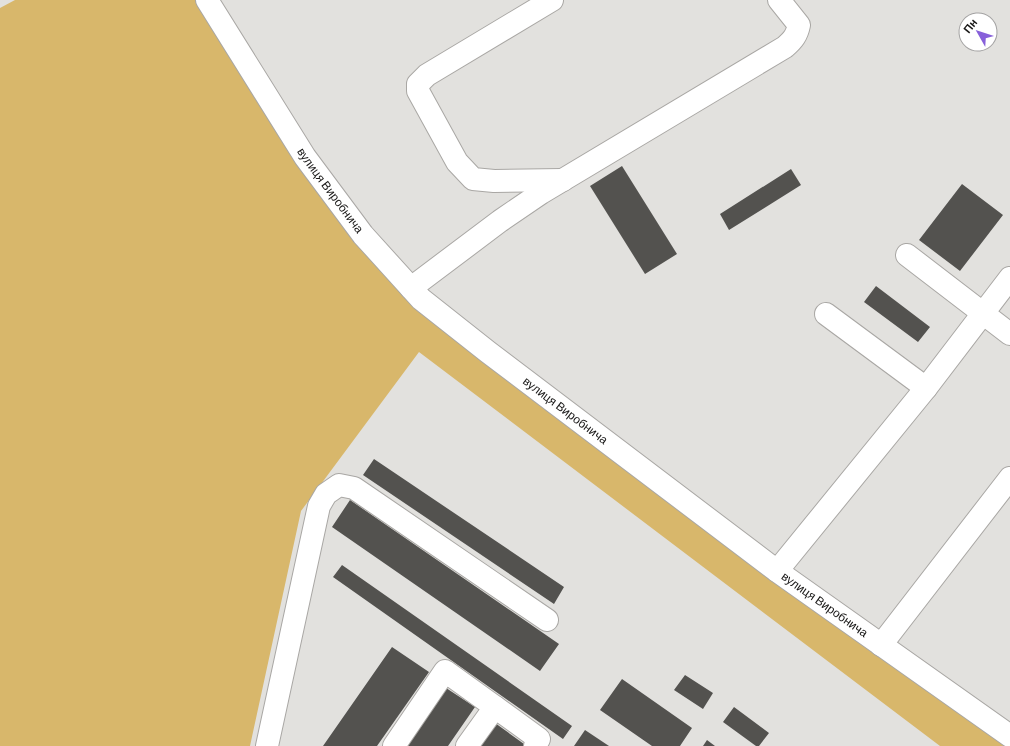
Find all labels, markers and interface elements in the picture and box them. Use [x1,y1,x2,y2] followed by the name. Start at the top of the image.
[958,12,998,52] north arrow
[960,16,979,35] text: Пн
[295,145,367,236] street label: вулиця Виробнича
[521,373,611,447] street label: вулиця Виробнича
[779,569,871,639] street label: вулиця Виробнича

